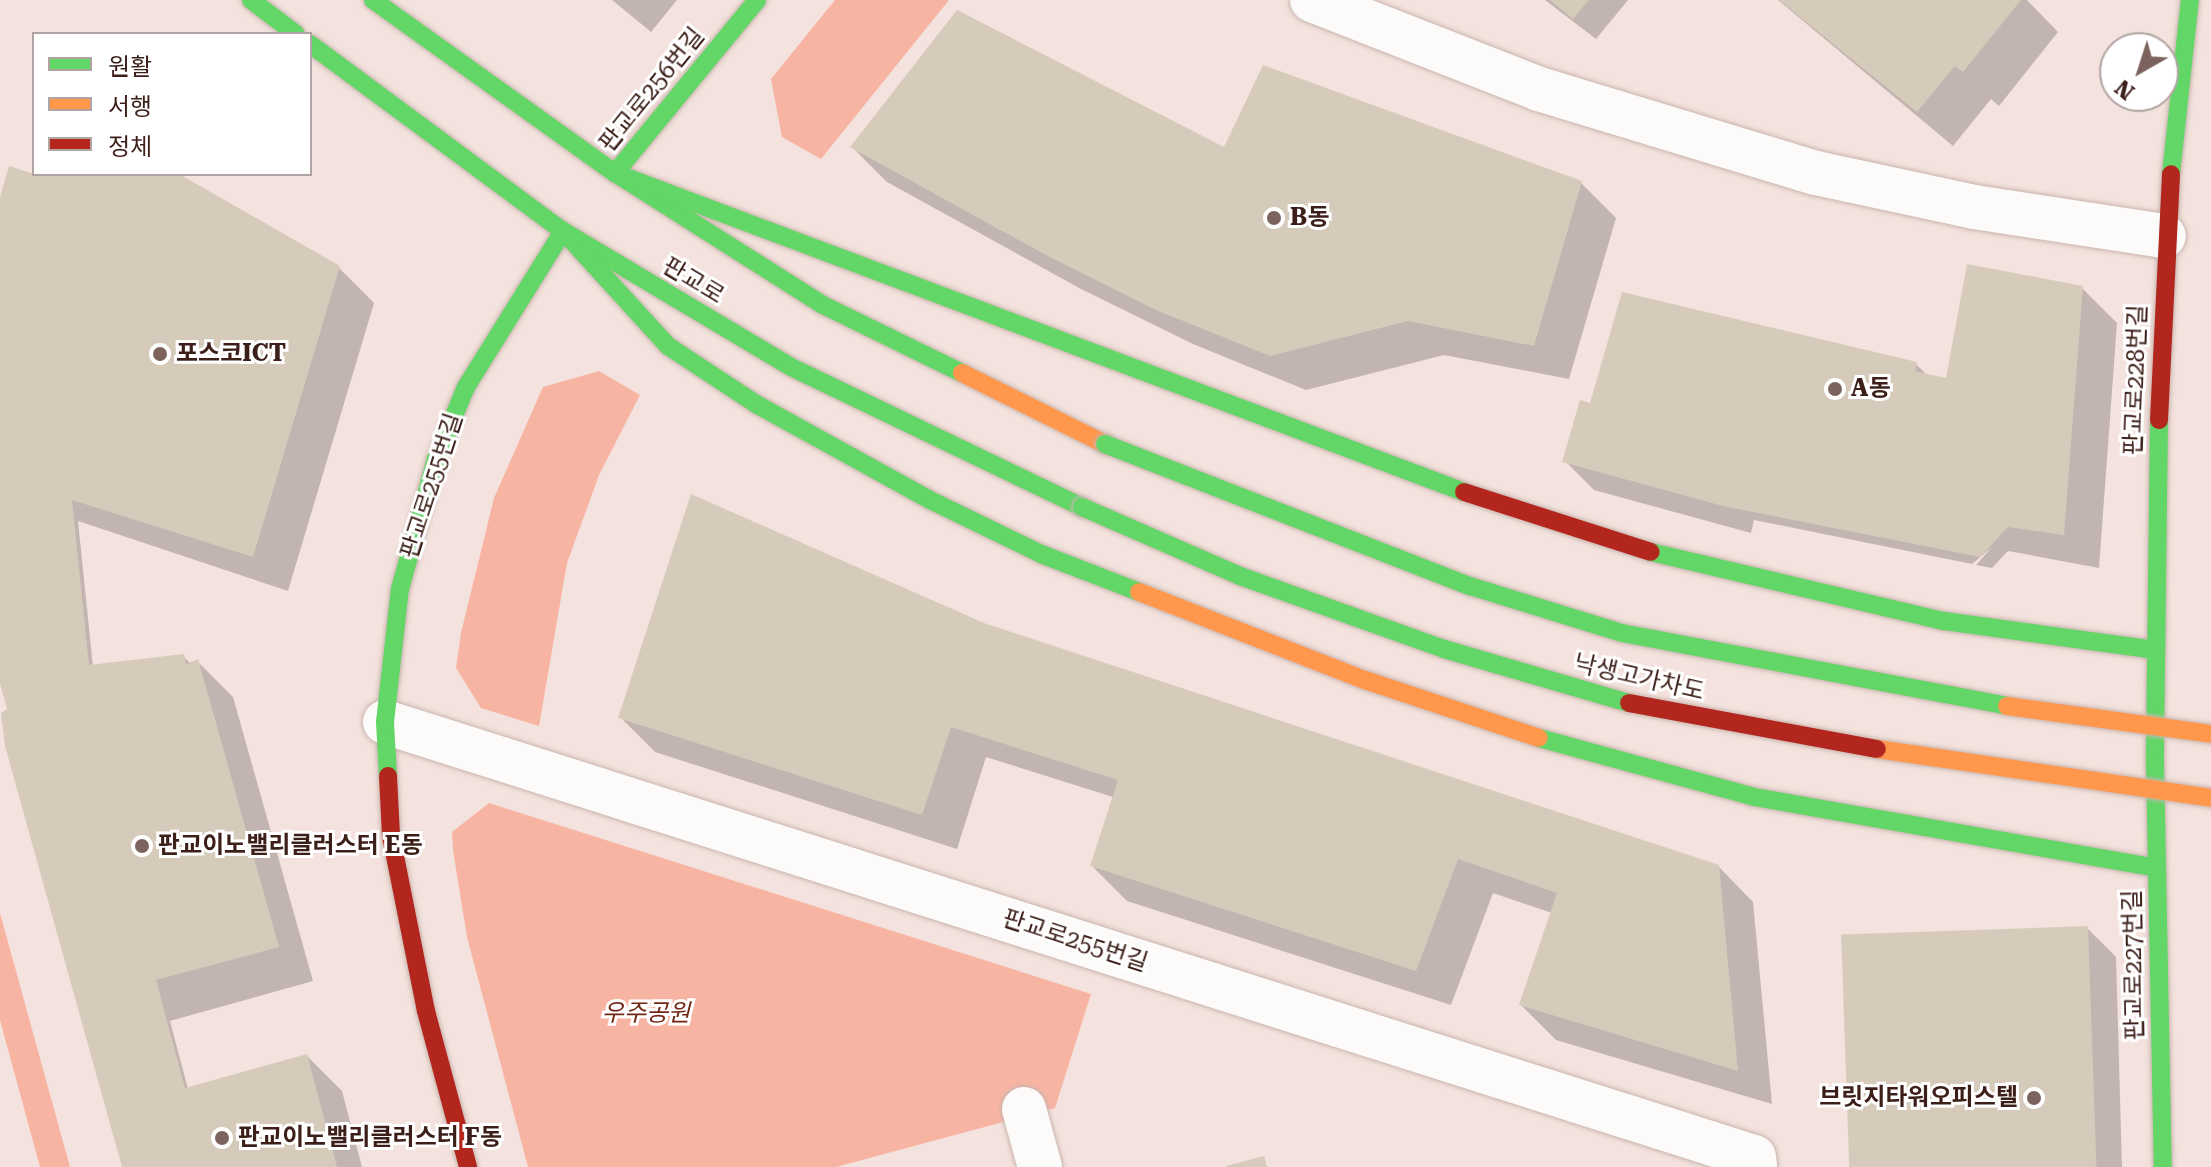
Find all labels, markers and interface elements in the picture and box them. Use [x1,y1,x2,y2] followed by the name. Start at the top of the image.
[593,22,711,158] street label: 판교로256번길
[32,32,312,176] legend
[2099,32,2179,112] north arrow
[108,53,152,81] text: 원활
[2110,74,2139,105] text: N
[108,93,152,121] text: 서행
[108,133,152,161] text: 정체
[1290,204,1329,232] place label: B동
[1265,209,1283,227] marker: B동
[657,252,729,310] street label: 판교로
[2119,304,2153,456] street label: 판교로228번길
[176,340,286,368] place label: 포스코ICT
[151,345,169,363] marker: 포스코ICT
[1851,375,1890,403] place label: A동
[1826,380,1844,398] marker: A동
[395,410,469,562] street label: 판교로255번길
[1571,649,1707,707] street label: 낙생고가차도
[158,832,422,860] place label: 판교이노밸리클러스터 E동
[133,837,151,855] marker: 판교이노밸리클러스터 E동
[2118,889,2150,1041] street label: 판교로227번길
[999,904,1151,978] street label: 판교로255번길
[602,1000,690,1028] park label: 우주공원
[1819,1084,2018,1112] place label: 브릿지타워오피스텔
[2025,1089,2043,1107] marker: 브릿지타워오피스텔
[238,1124,502,1152] place label: 판교이노밸리클러스터 F동
[213,1129,231,1147] marker: 판교이노밸리클러스터 F동

